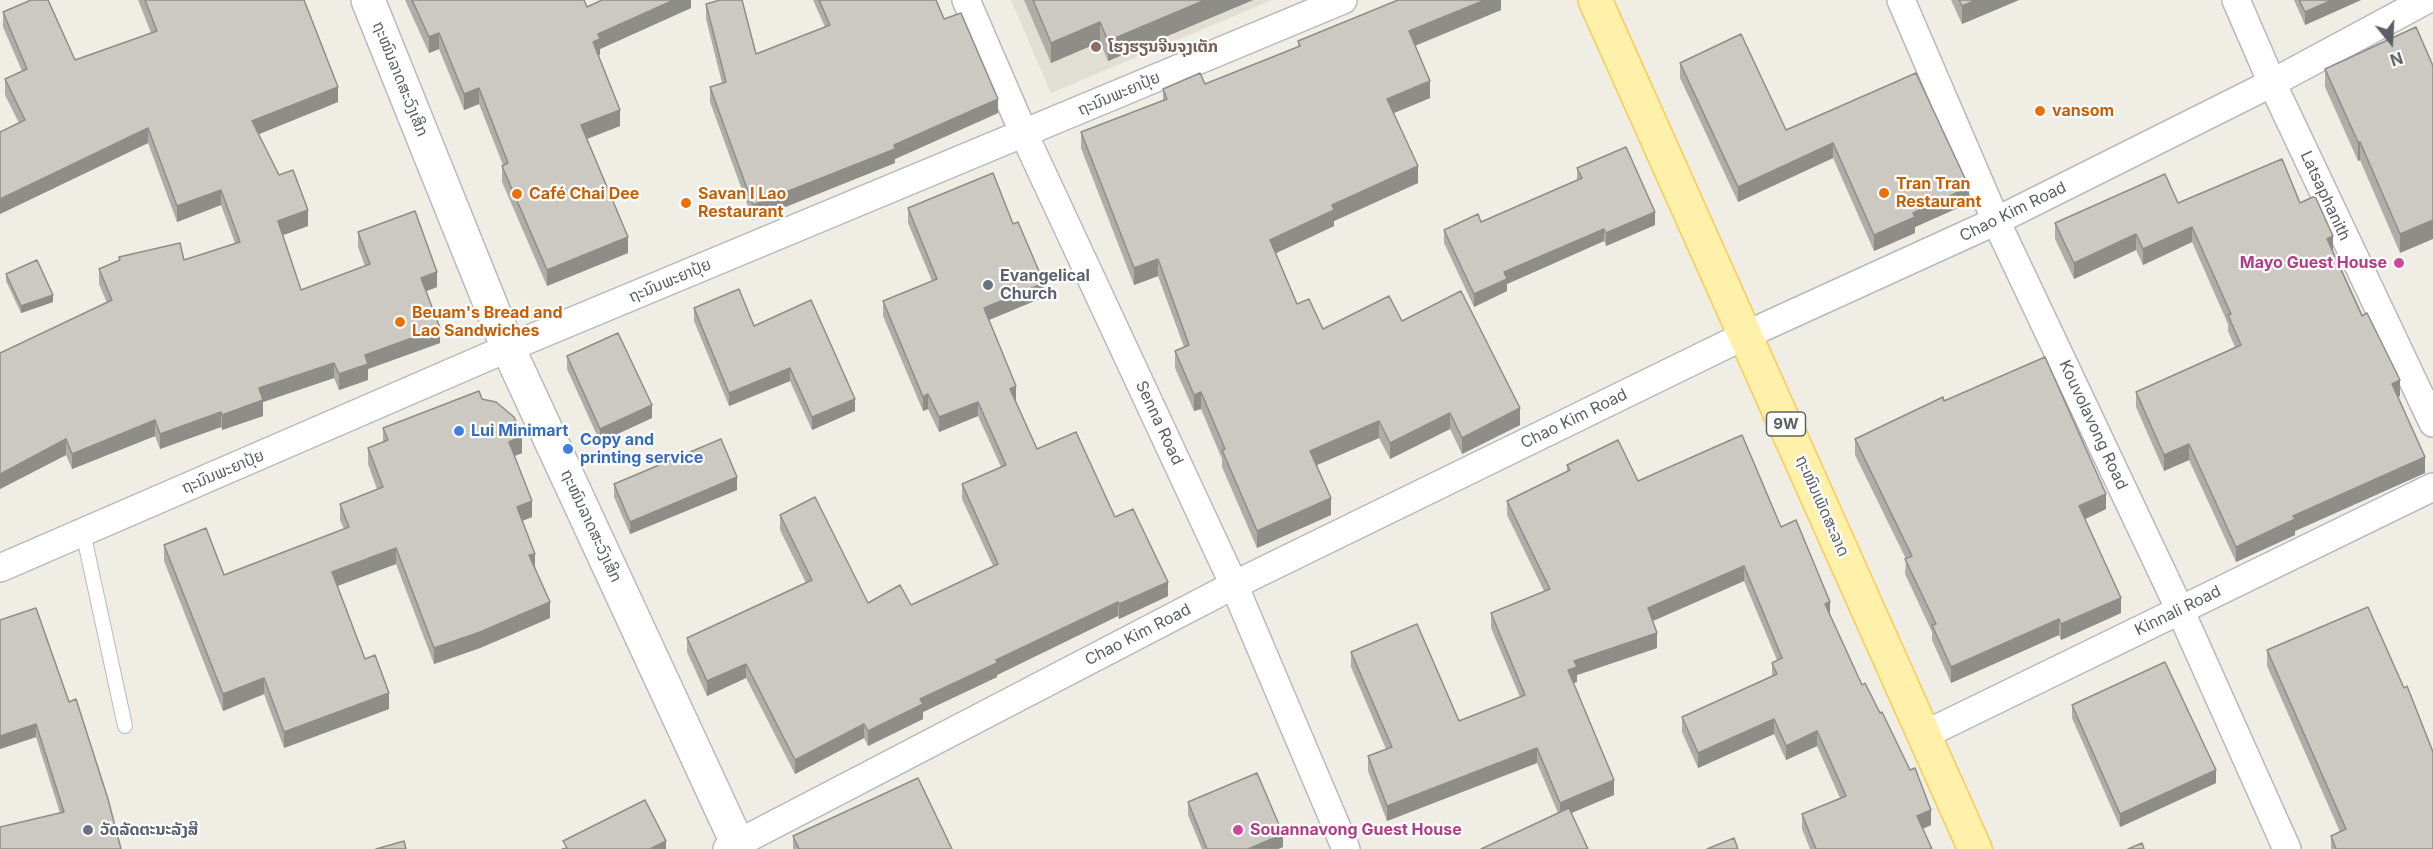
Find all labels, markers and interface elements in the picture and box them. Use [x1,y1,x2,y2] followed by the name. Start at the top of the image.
[2361,12,2421,72] north arrow
[368,19,432,139] street label: ຖະໜົນລາດສະວົງເສິກ
[1108,37,1218,57] place label: ໂຮງຮຽນຈີນຈຸງເຕັກ
[1089,40,1103,54] marker: ໂຮງຮຽນຈີນຈຸງເຕັກ
[2388,48,2405,71] text: N
[1075,68,1163,120] street label: ຖະນົນພະຍາປຸ້ຍ
[2052,101,2114,121] place label: vansom
[2033,104,2047,118] marker: vansom
[2296,148,2354,244] street label: Latsaphanith
[1896,174,1981,212] place label: Tran Tran Restaurant
[1957,178,2069,246] street label: Chao Kim Road
[529,184,639,204] place label: Café Chai Dee
[698,184,786,222] place label: Savan I Lao Restaurant
[1877,186,1891,200] marker: Tran Tran Restaurant
[510,187,524,201] marker: Café Chai Dee
[679,196,693,210] marker: Savan I Lao Restaurant
[2240,253,2387,273] place label: Mayo Guest House
[626,255,714,307] street label: ຖະນົນພະຍາປຸ້ຍ
[2392,256,2406,270] marker: Mayo Guest House
[1000,266,1090,304] place label: Evangelical Church
[981,278,995,292] marker: Evangelical Church
[412,303,563,341] place label: Beuam's Bread and Lao Sandwiches
[393,315,407,329] marker: Beuam's Bread and Lao Sandwiches
[2055,357,2131,493] street label: Kouvolavong Road
[1131,378,1187,468] street label: Senna Road
[1518,385,1630,453] street label: Chao Kim Road
[1766,412,1806,436] road number: 9W
[471,421,568,441] place label: Lui Minimart
[452,424,466,438] marker: Lui Minimart
[580,430,703,468] place label: Copy and printing service
[561,442,575,456] marker: Copy and printing service
[179,446,267,498] street label: ຖະນົນພະຍາປຸ້ຍ
[1791,452,1853,560] street label: ຖະໜົນເພັດສະລາດ
[556,466,626,586] street label: ຖະໜົນລາດສະວົງເສິກ
[2132,582,2224,640] street label: Kinnali Road
[1082,600,1194,670] street label: Chao Kim Road
[100,820,198,840] place label: ວັດລັດຕະນະລັງສີ
[1250,820,1462,840] place label: Souannavong Guest House
[81,823,95,837] marker: ວັດລັດຕະນະລັງສີ
[1231,823,1245,837] marker: Souannavong Guest House

